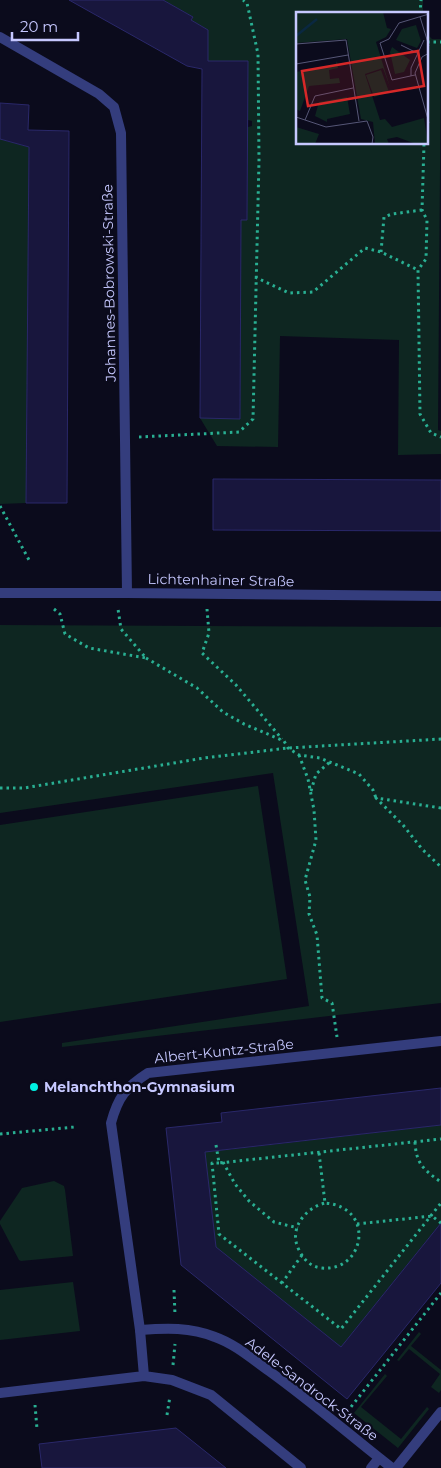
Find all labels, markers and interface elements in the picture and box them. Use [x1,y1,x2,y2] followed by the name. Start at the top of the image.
[12,10,79,42] scale bar
[296,12,428,145] inset map
[20,17,58,36] text: 20 m
[98,184,120,383] street label: Johannes-Bobrowski-Straße
[148,570,294,590] street label: Lichtenhainer Straße
[153,1035,295,1067] street label: Albert-Kuntz-Straße
[44,1078,235,1096] place label: Melanchthon-Gymnasium
[28,1081,40,1093] marker: Melanchthon-Gymnasium
[242,1333,382,1445] street label: Adele-Sandrock-Straße

